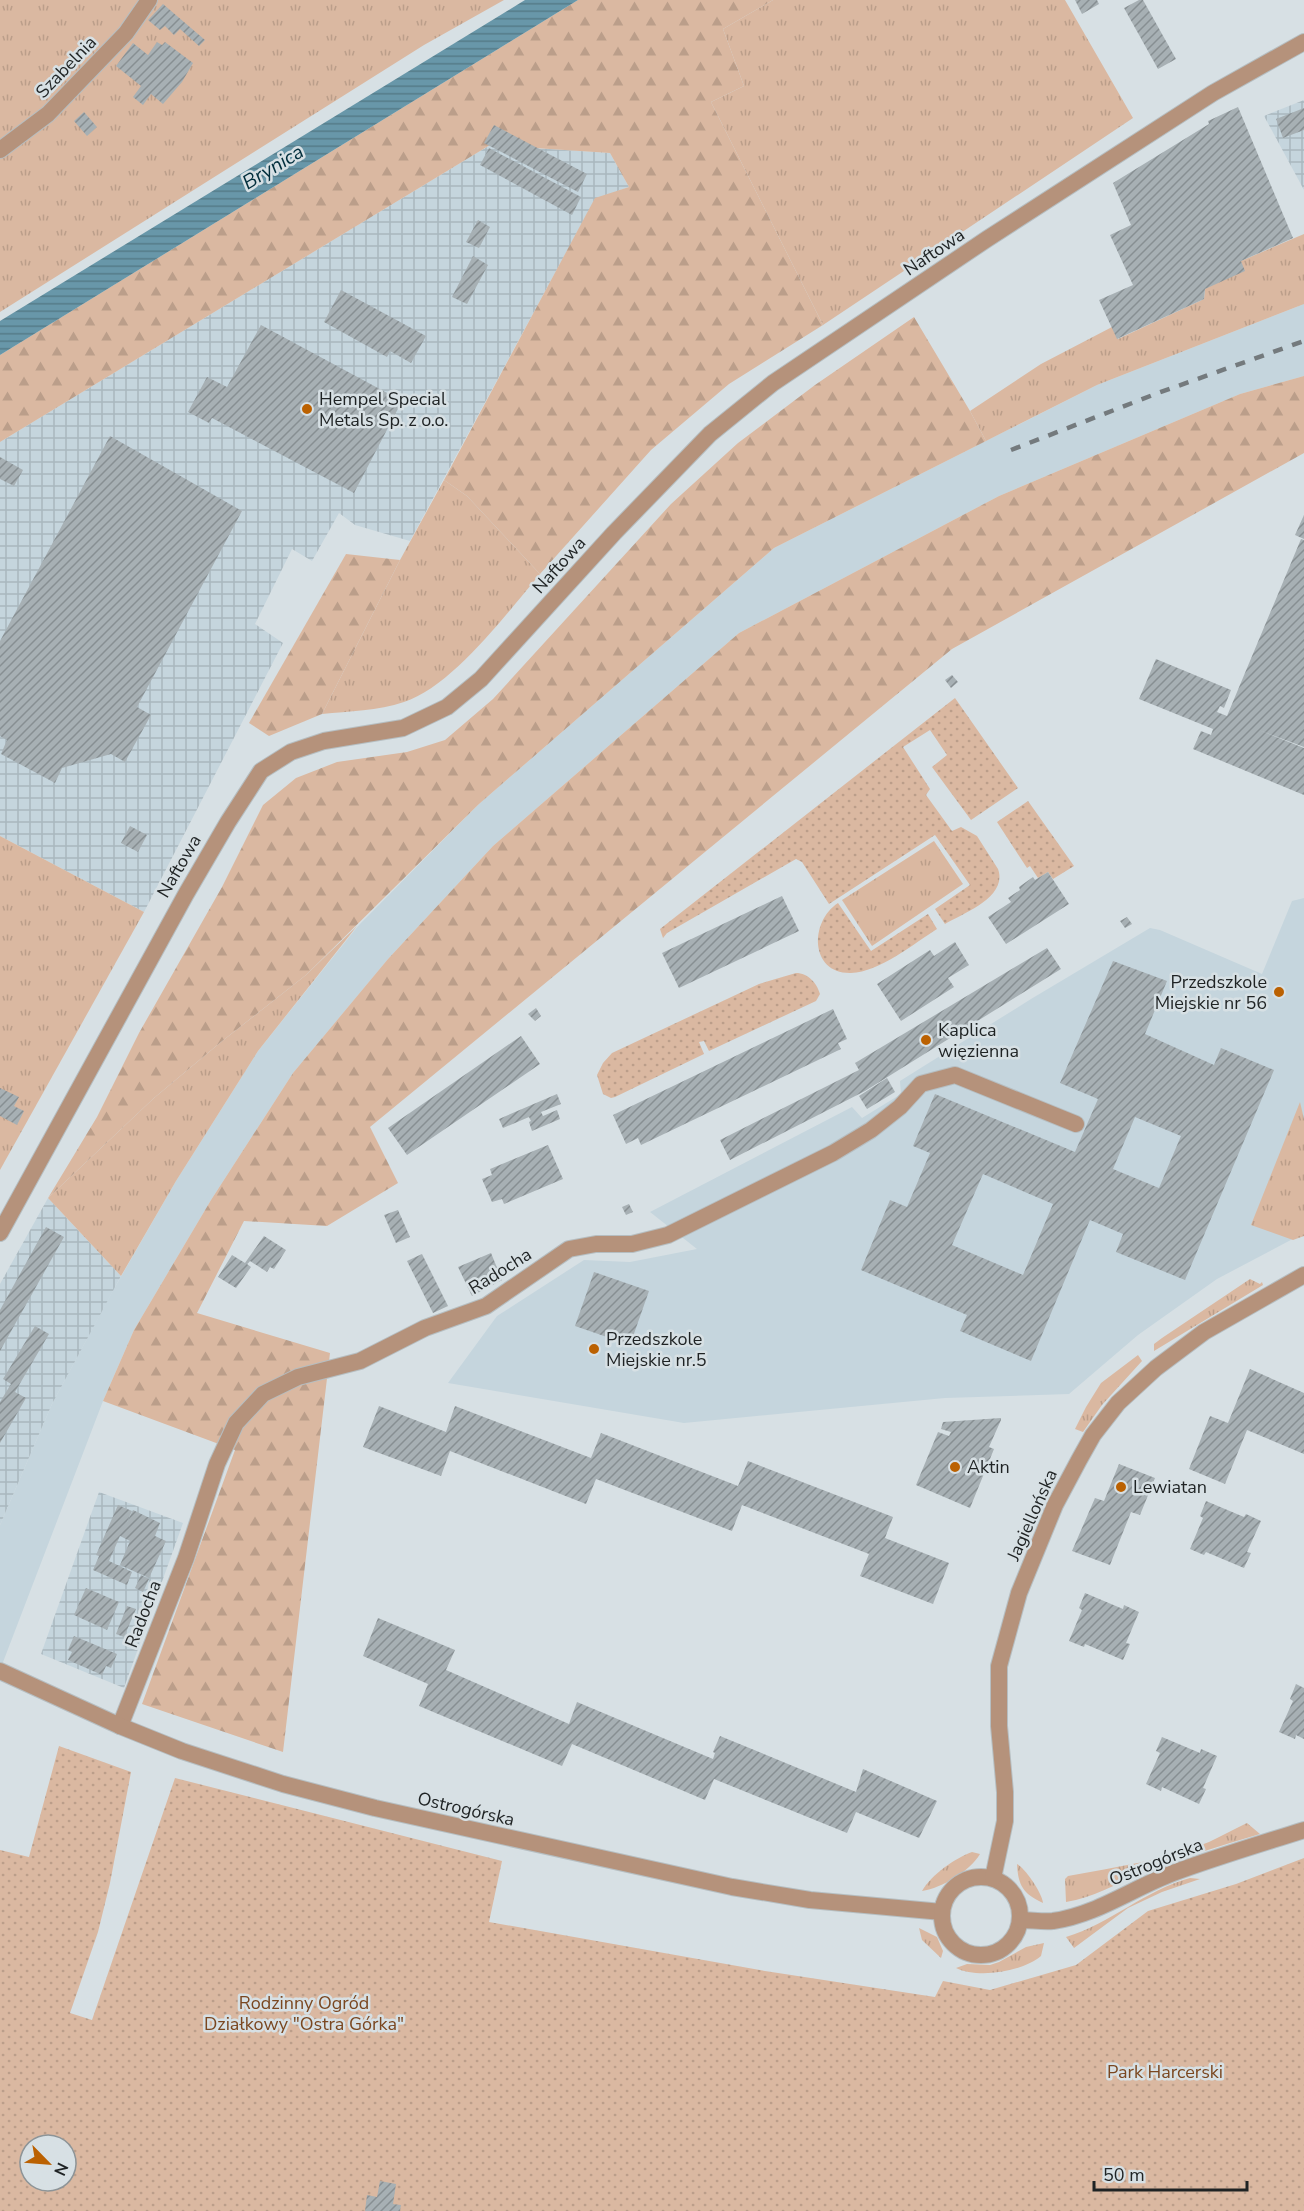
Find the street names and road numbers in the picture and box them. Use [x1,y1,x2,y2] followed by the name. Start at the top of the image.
[30,31,102,103] street label: Szabelnia
[899,223,969,281] street label: Naftowa
[527,531,591,599] street label: Naftowa
[151,830,207,902] street label: Naftowa
[464,1242,536,1300] street label: Radocha
[1001,1466,1063,1565] street label: Jagiellońska
[119,1577,167,1651] street label: Radocha
[415,1786,517,1832] street label: Ostrogórska
[1106,1832,1206,1892] street label: Ostrogórska

